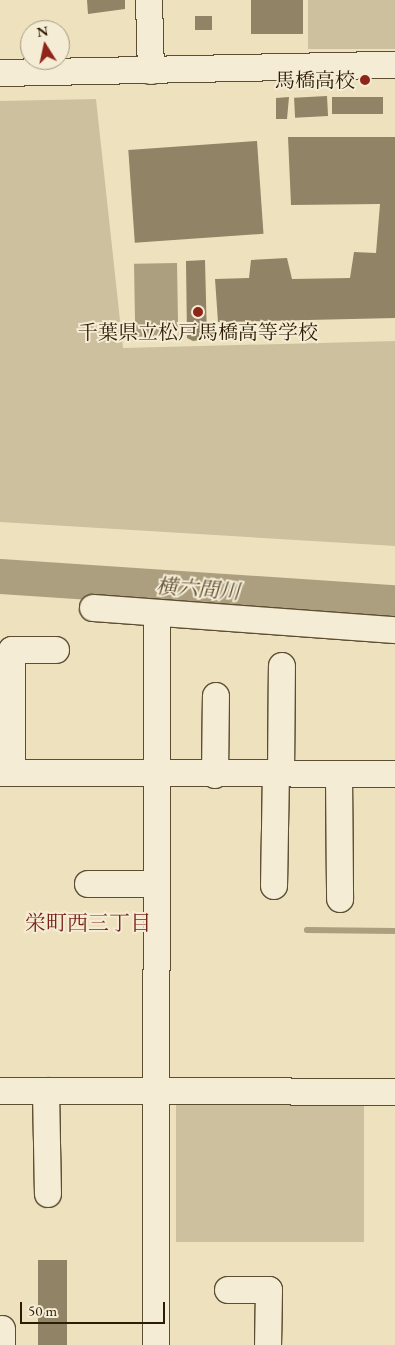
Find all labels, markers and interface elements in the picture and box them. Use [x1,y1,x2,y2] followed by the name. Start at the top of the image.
[20,20,70,70] north arrow
[35,21,50,41] text: N
[275,68,355,92] place label: 馬橋高校
[359,74,371,86] marker: 馬橋高校
[192,306,204,318] marker: 千葉県立松戸馬橋高等学校
[78,320,318,344] place label: 千葉県立松戸馬橋高等学校
[155,574,241,604] water label: 横六間川
[25,910,151,936] district label: 栄町西三丁目
[22,1292,168,1324] scale bar
[28,1301,57,1320] text: 50 m

